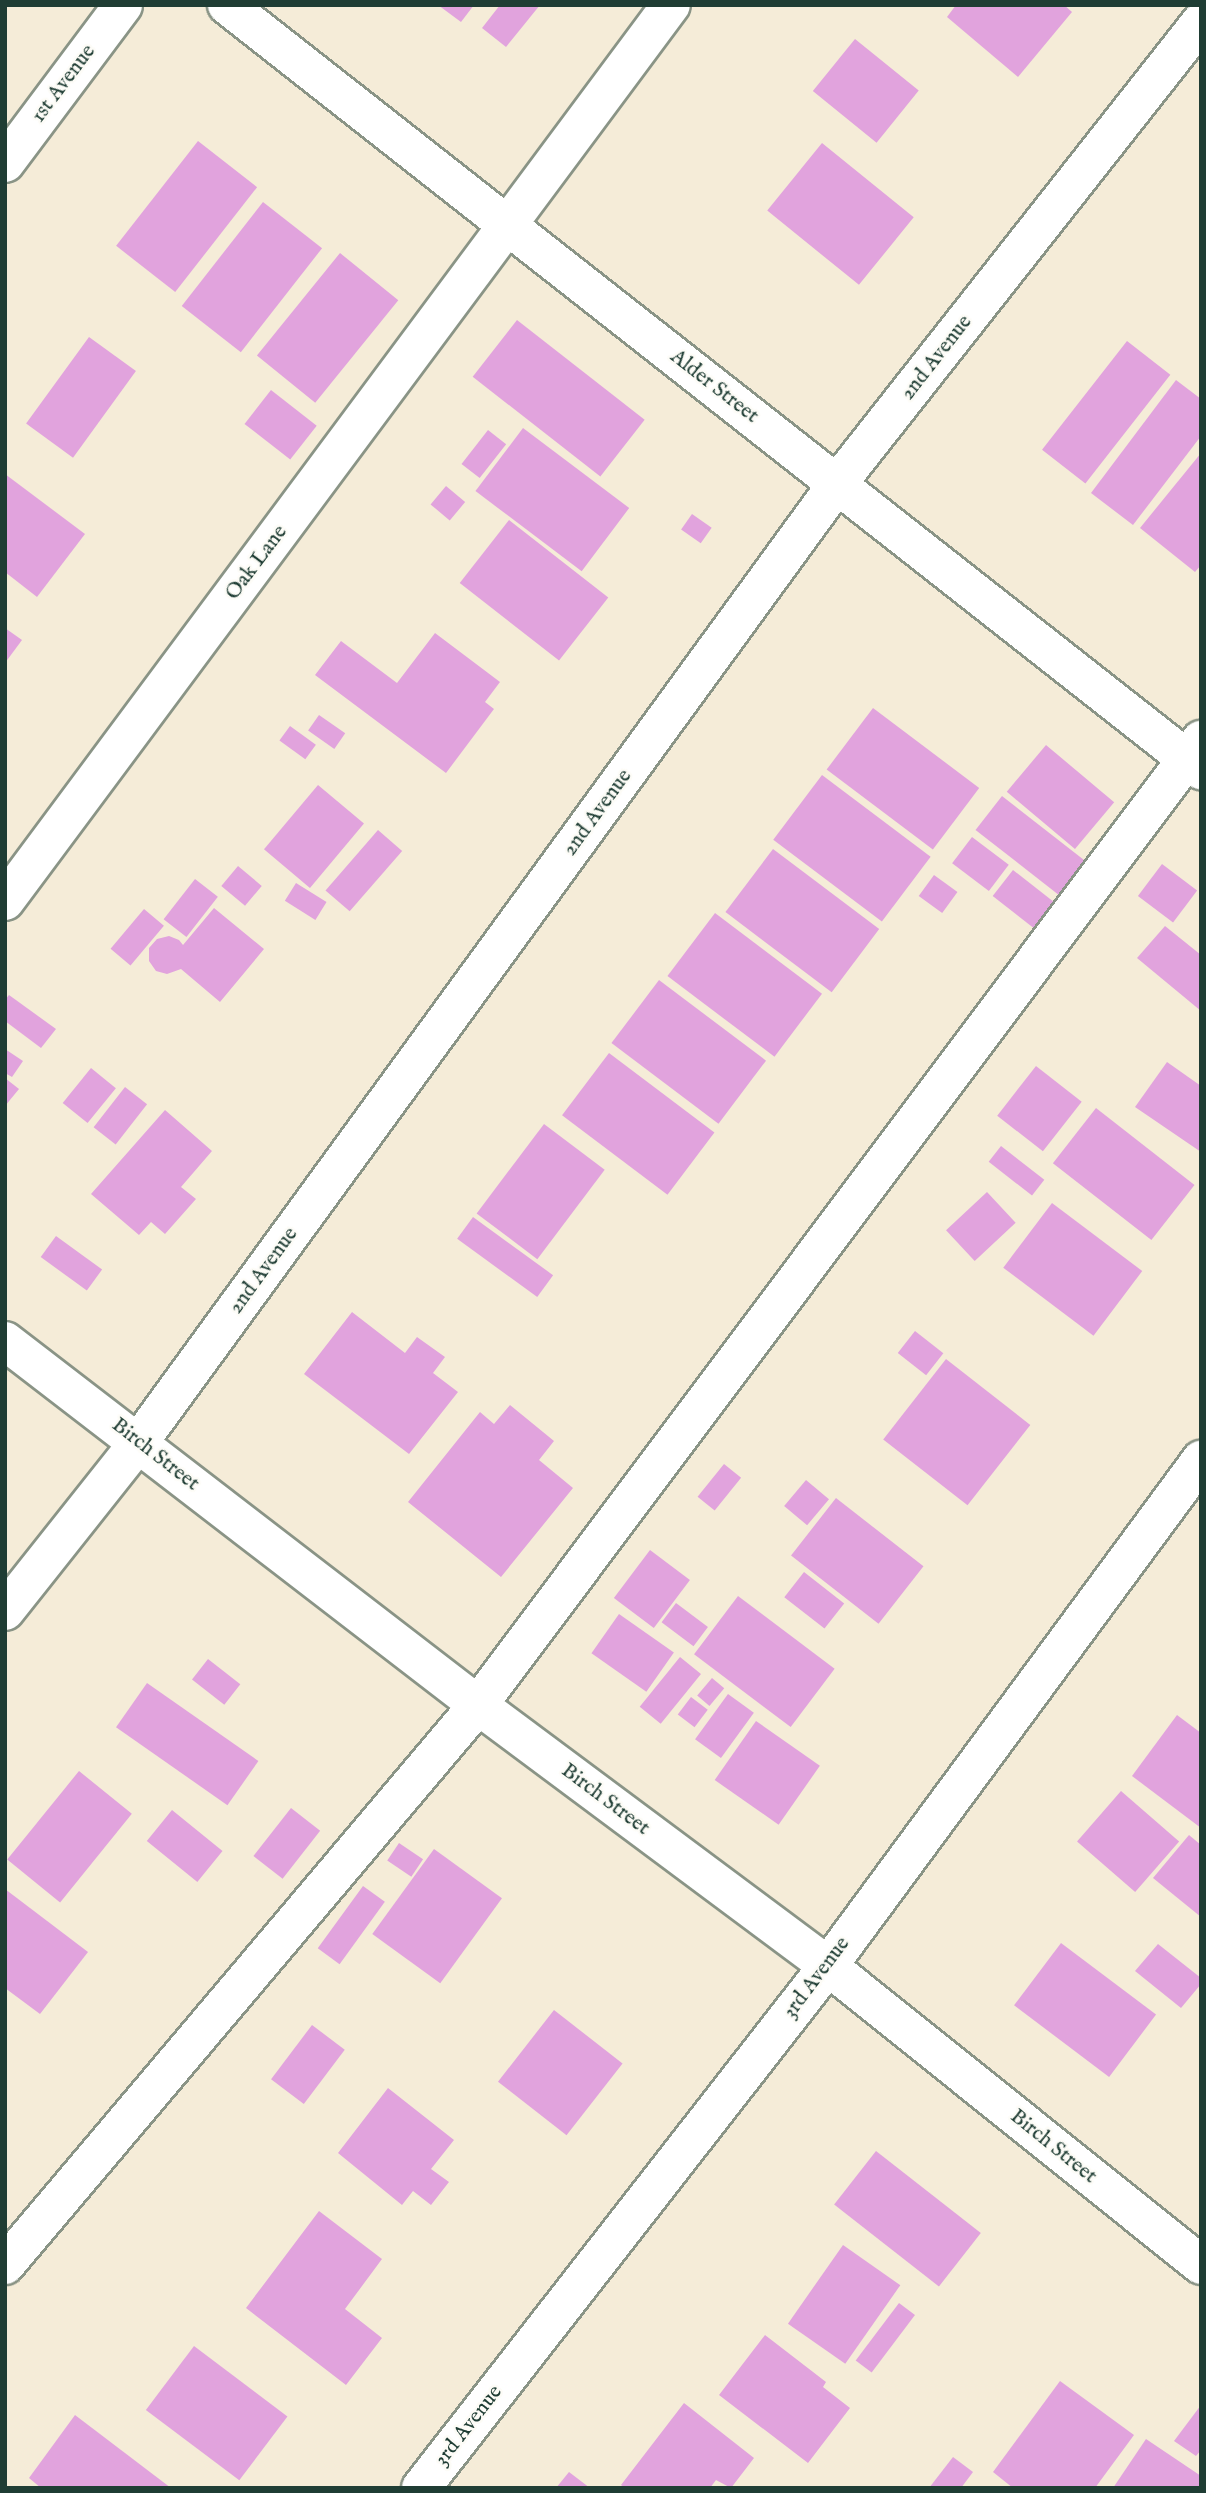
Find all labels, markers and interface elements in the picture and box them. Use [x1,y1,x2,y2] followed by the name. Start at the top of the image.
[27,40,101,128] street label: 1st Avenue
[896,310,978,406] street label: 2nd Avenue
[665,345,763,429] street label: Alder Street
[221,521,293,605] street label: Oak Lane
[558,765,638,861] street label: 2nd Avenue
[224,1223,304,1319] street label: 2nd Avenue
[106,1413,204,1497] street label: Birch Street
[556,1759,654,1841] street label: Birch Street
[778,1932,856,2024] street label: 3rd Avenue
[1005,2104,1101,2190] street label: Birch Street
[430,2381,508,2471] street label: 3rd Avenue

